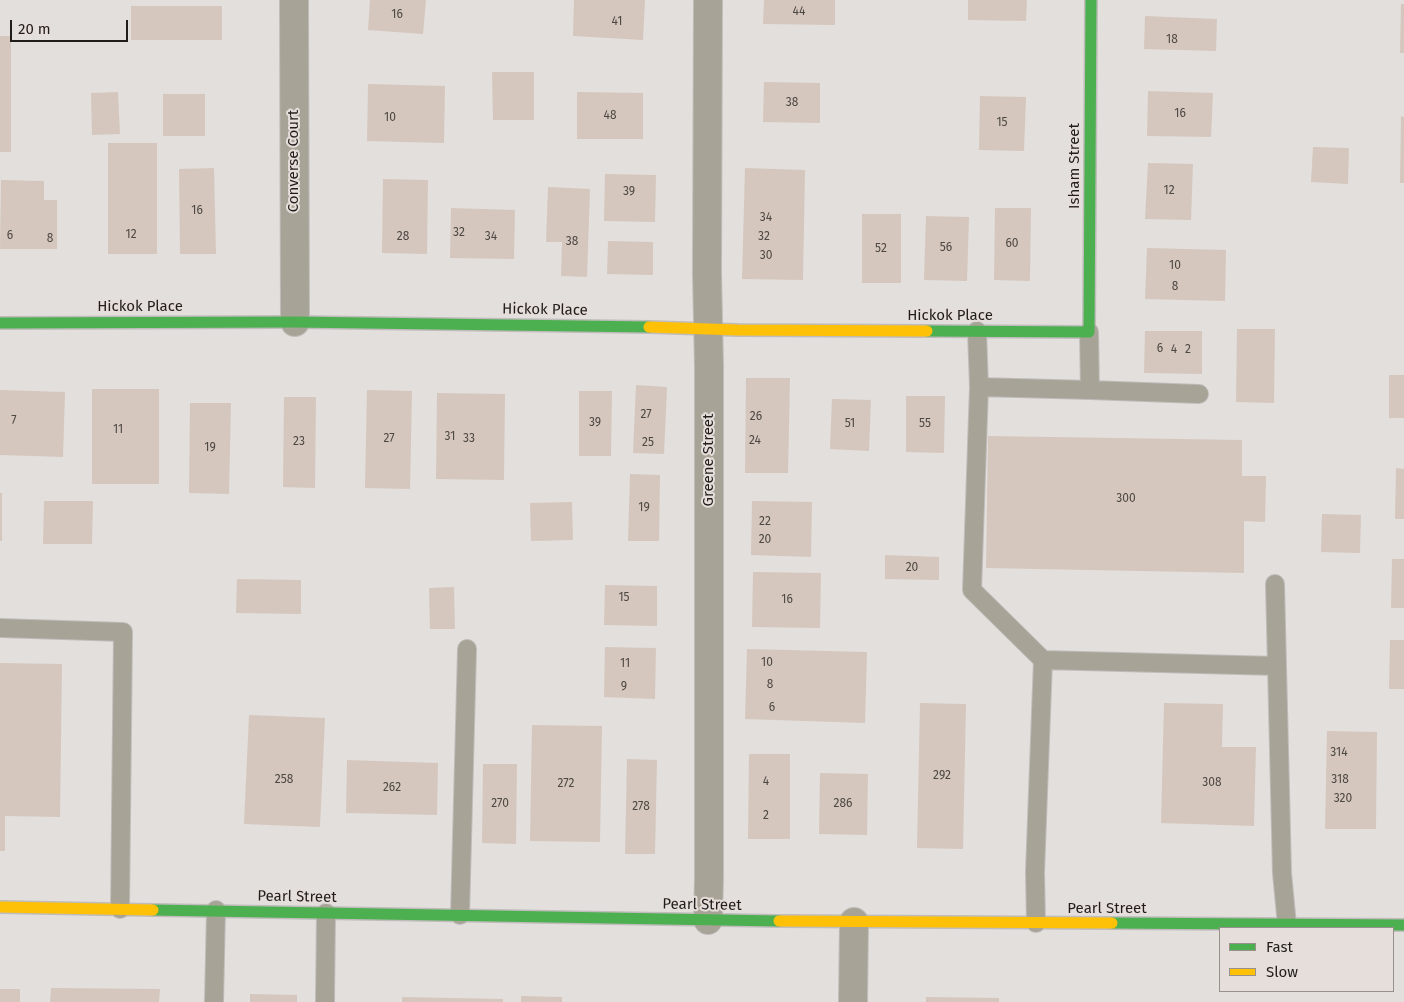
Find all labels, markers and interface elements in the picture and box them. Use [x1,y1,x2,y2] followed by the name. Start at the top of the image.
[793,5,805,19] house number: 44
[391,8,403,22] house number: 16
[12,10,130,42] scale bar
[612,15,622,29] house number: 41
[18,20,51,38] text: 20 m
[1166,33,1178,47] house number: 18
[786,96,798,110] house number: 38
[1174,107,1186,121] house number: 16
[604,109,616,123] house number: 48
[285,110,303,212] street label: Converse Court
[384,111,396,125] house number: 10
[996,116,1008,130] house number: 15
[1066,123,1084,209] street label: Isham Street
[1163,184,1175,198] house number: 12
[623,185,635,199] house number: 39
[191,204,203,218] house number: 16
[760,211,772,225] house number: 34
[453,226,465,240] house number: 32
[125,228,137,242] house number: 12
[7,229,13,243] house number: 6
[397,230,409,244] house number: 28
[485,230,497,244] house number: 34
[758,230,770,244] house number: 32
[47,232,53,246] house number: 8
[566,235,578,249] house number: 38
[1005,237,1019,251] house number: 60
[940,241,952,255] house number: 56
[875,242,887,256] house number: 52
[760,249,772,263] house number: 30
[1169,259,1181,273] house number: 10
[1172,280,1178,294] house number: 8
[97,298,183,316] street label: Hickok Place
[502,300,588,320] street label: Hickok Place
[907,307,993,325] street label: Hickok Place
[1157,342,1163,356] house number: 6
[1171,343,1177,357] house number: 4
[1185,343,1191,357] house number: 2
[640,408,652,422] house number: 27
[750,410,762,424] house number: 26
[11,414,17,428] house number: 7
[700,414,718,506] street label: Greene Street
[589,416,601,430] house number: 39
[845,417,855,431] house number: 51
[919,417,931,431] house number: 55
[113,423,123,437] house number: 11
[445,430,455,444] house number: 31
[383,432,395,446] house number: 27
[463,432,475,446] house number: 33
[749,434,761,448] house number: 24
[293,435,305,449] house number: 23
[642,436,654,450] house number: 25
[204,441,216,455] house number: 19
[1116,492,1136,506] house number: 300
[638,501,650,515] house number: 19
[759,515,771,529] house number: 22
[759,533,771,547] house number: 20
[906,561,918,575] house number: 20
[618,591,630,605] house number: 15
[781,593,793,607] house number: 16
[761,656,773,670] house number: 10
[620,657,630,671] house number: 11
[767,678,773,692] house number: 8
[621,680,627,694] house number: 9
[769,701,775,715] house number: 6
[1330,746,1348,760] house number: 314
[933,769,951,783] house number: 292
[275,773,293,787] house number: 258
[1331,773,1349,787] house number: 318
[763,775,769,789] house number: 4
[1202,776,1222,790] house number: 308
[558,777,574,791] house number: 272
[383,781,401,795] house number: 262
[1334,792,1352,806] house number: 320
[491,797,509,811] house number: 270
[834,797,852,811] house number: 286
[632,800,650,814] house number: 278
[763,809,769,823] house number: 2
[257,887,337,907] street label: Pearl Street
[662,895,742,915] street label: Pearl Street
[1067,900,1147,918] street label: Pearl Street
[1219,927,1394,992] legend
[1266,938,1293,956] text: Fast
[1266,963,1298,981] text: Slow

